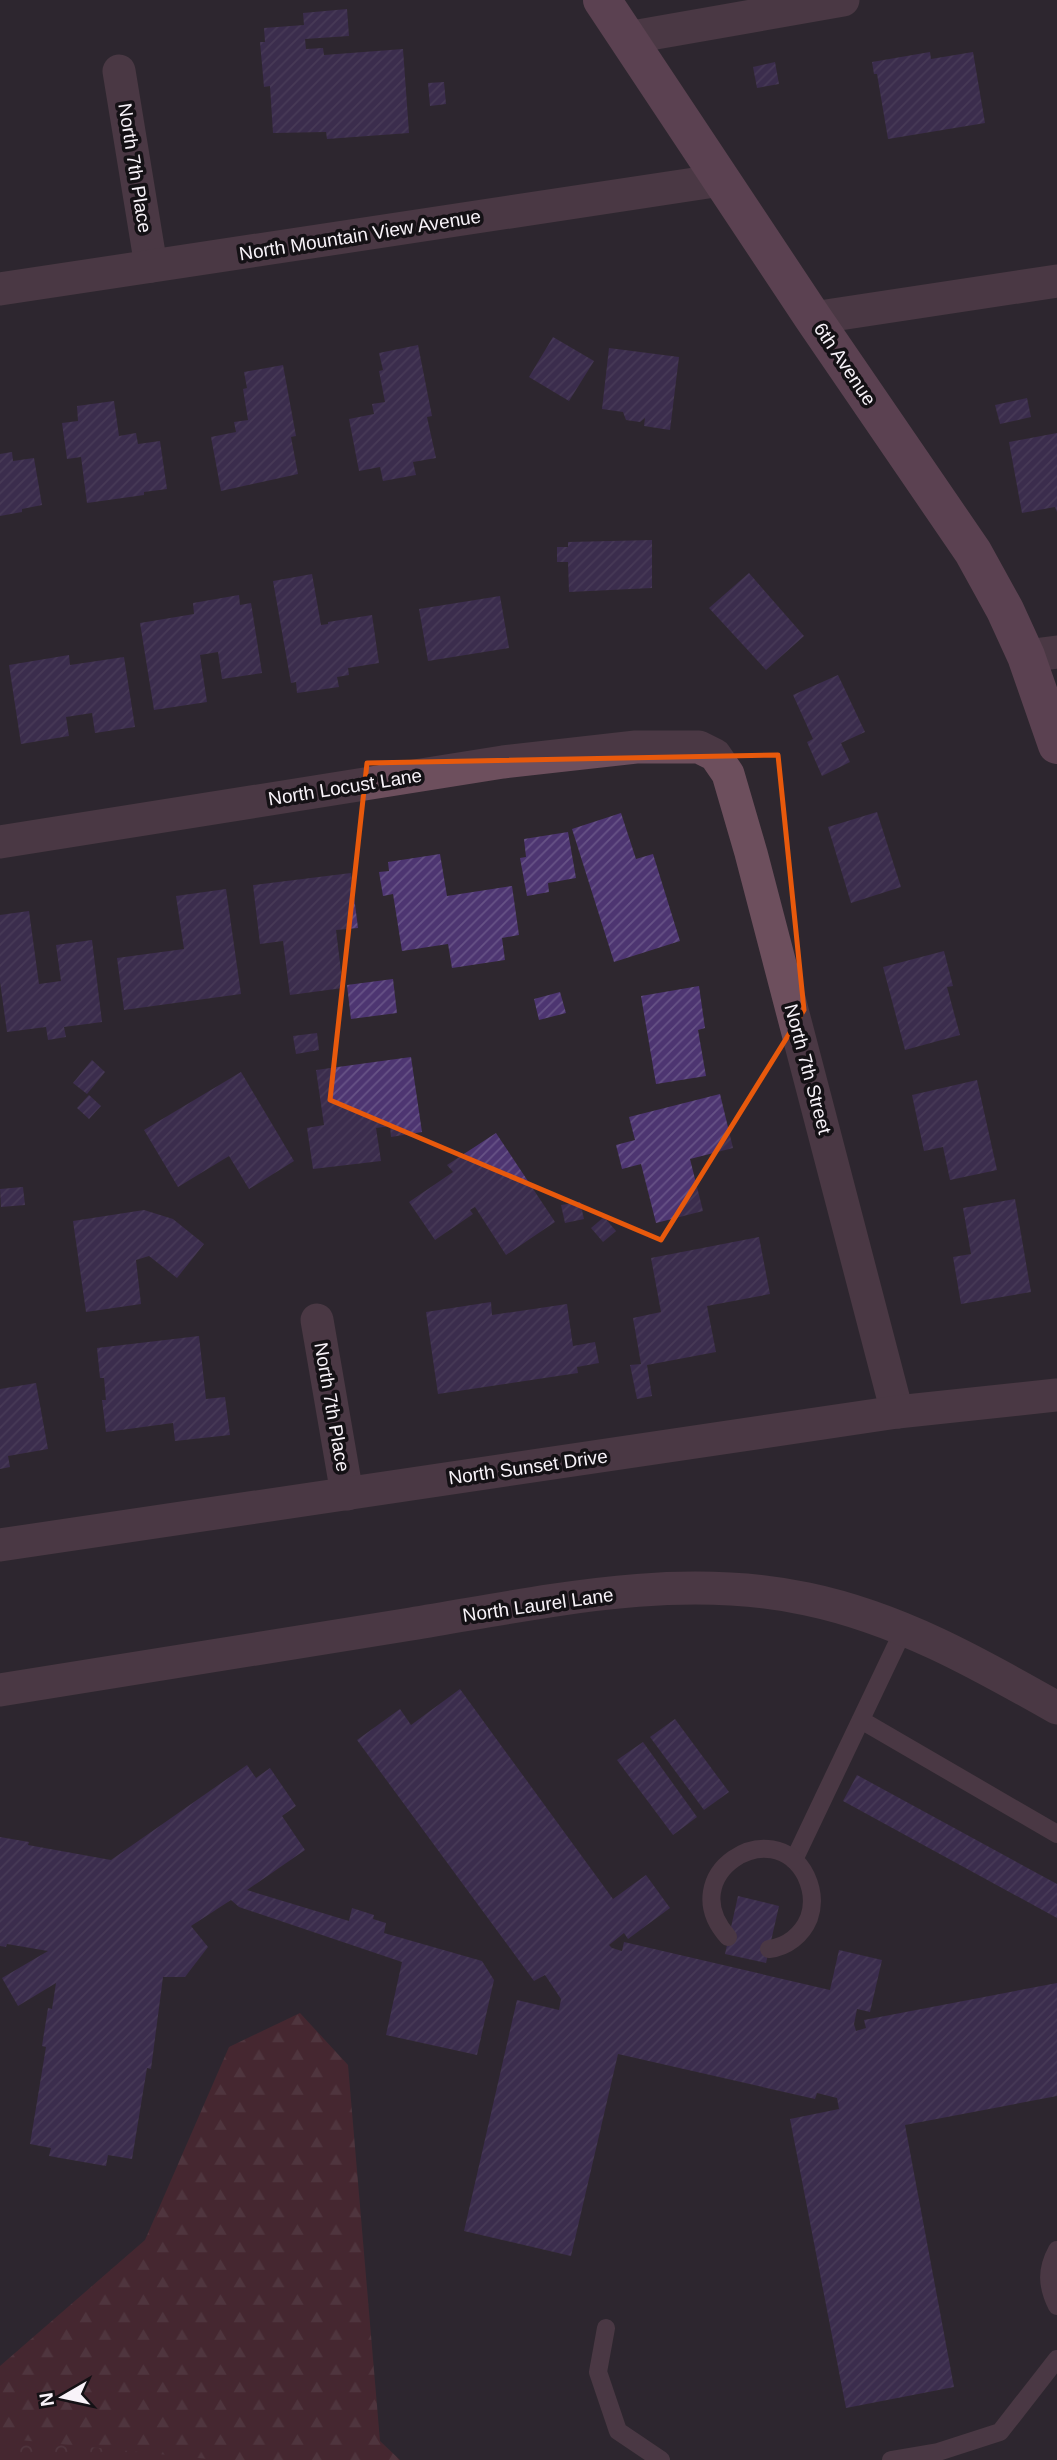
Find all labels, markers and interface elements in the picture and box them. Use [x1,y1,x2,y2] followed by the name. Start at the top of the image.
[114,102,156,234] street label: North 7th Place
[238,206,482,264] street label: North Mountain View Avenue
[810,319,880,409] street label: 6th Avenue
[267,764,423,810] street label: North Locust Lane
[781,1002,836,1137] street label: North 7th Street
[310,1341,354,1473] street label: North 7th Place
[447,1445,609,1489] street label: North Sunset Drive
[461,1584,615,1626] street label: North Laurel Lane
[28,2362,98,2432] north arrow
[35,2391,58,2408] text: N

